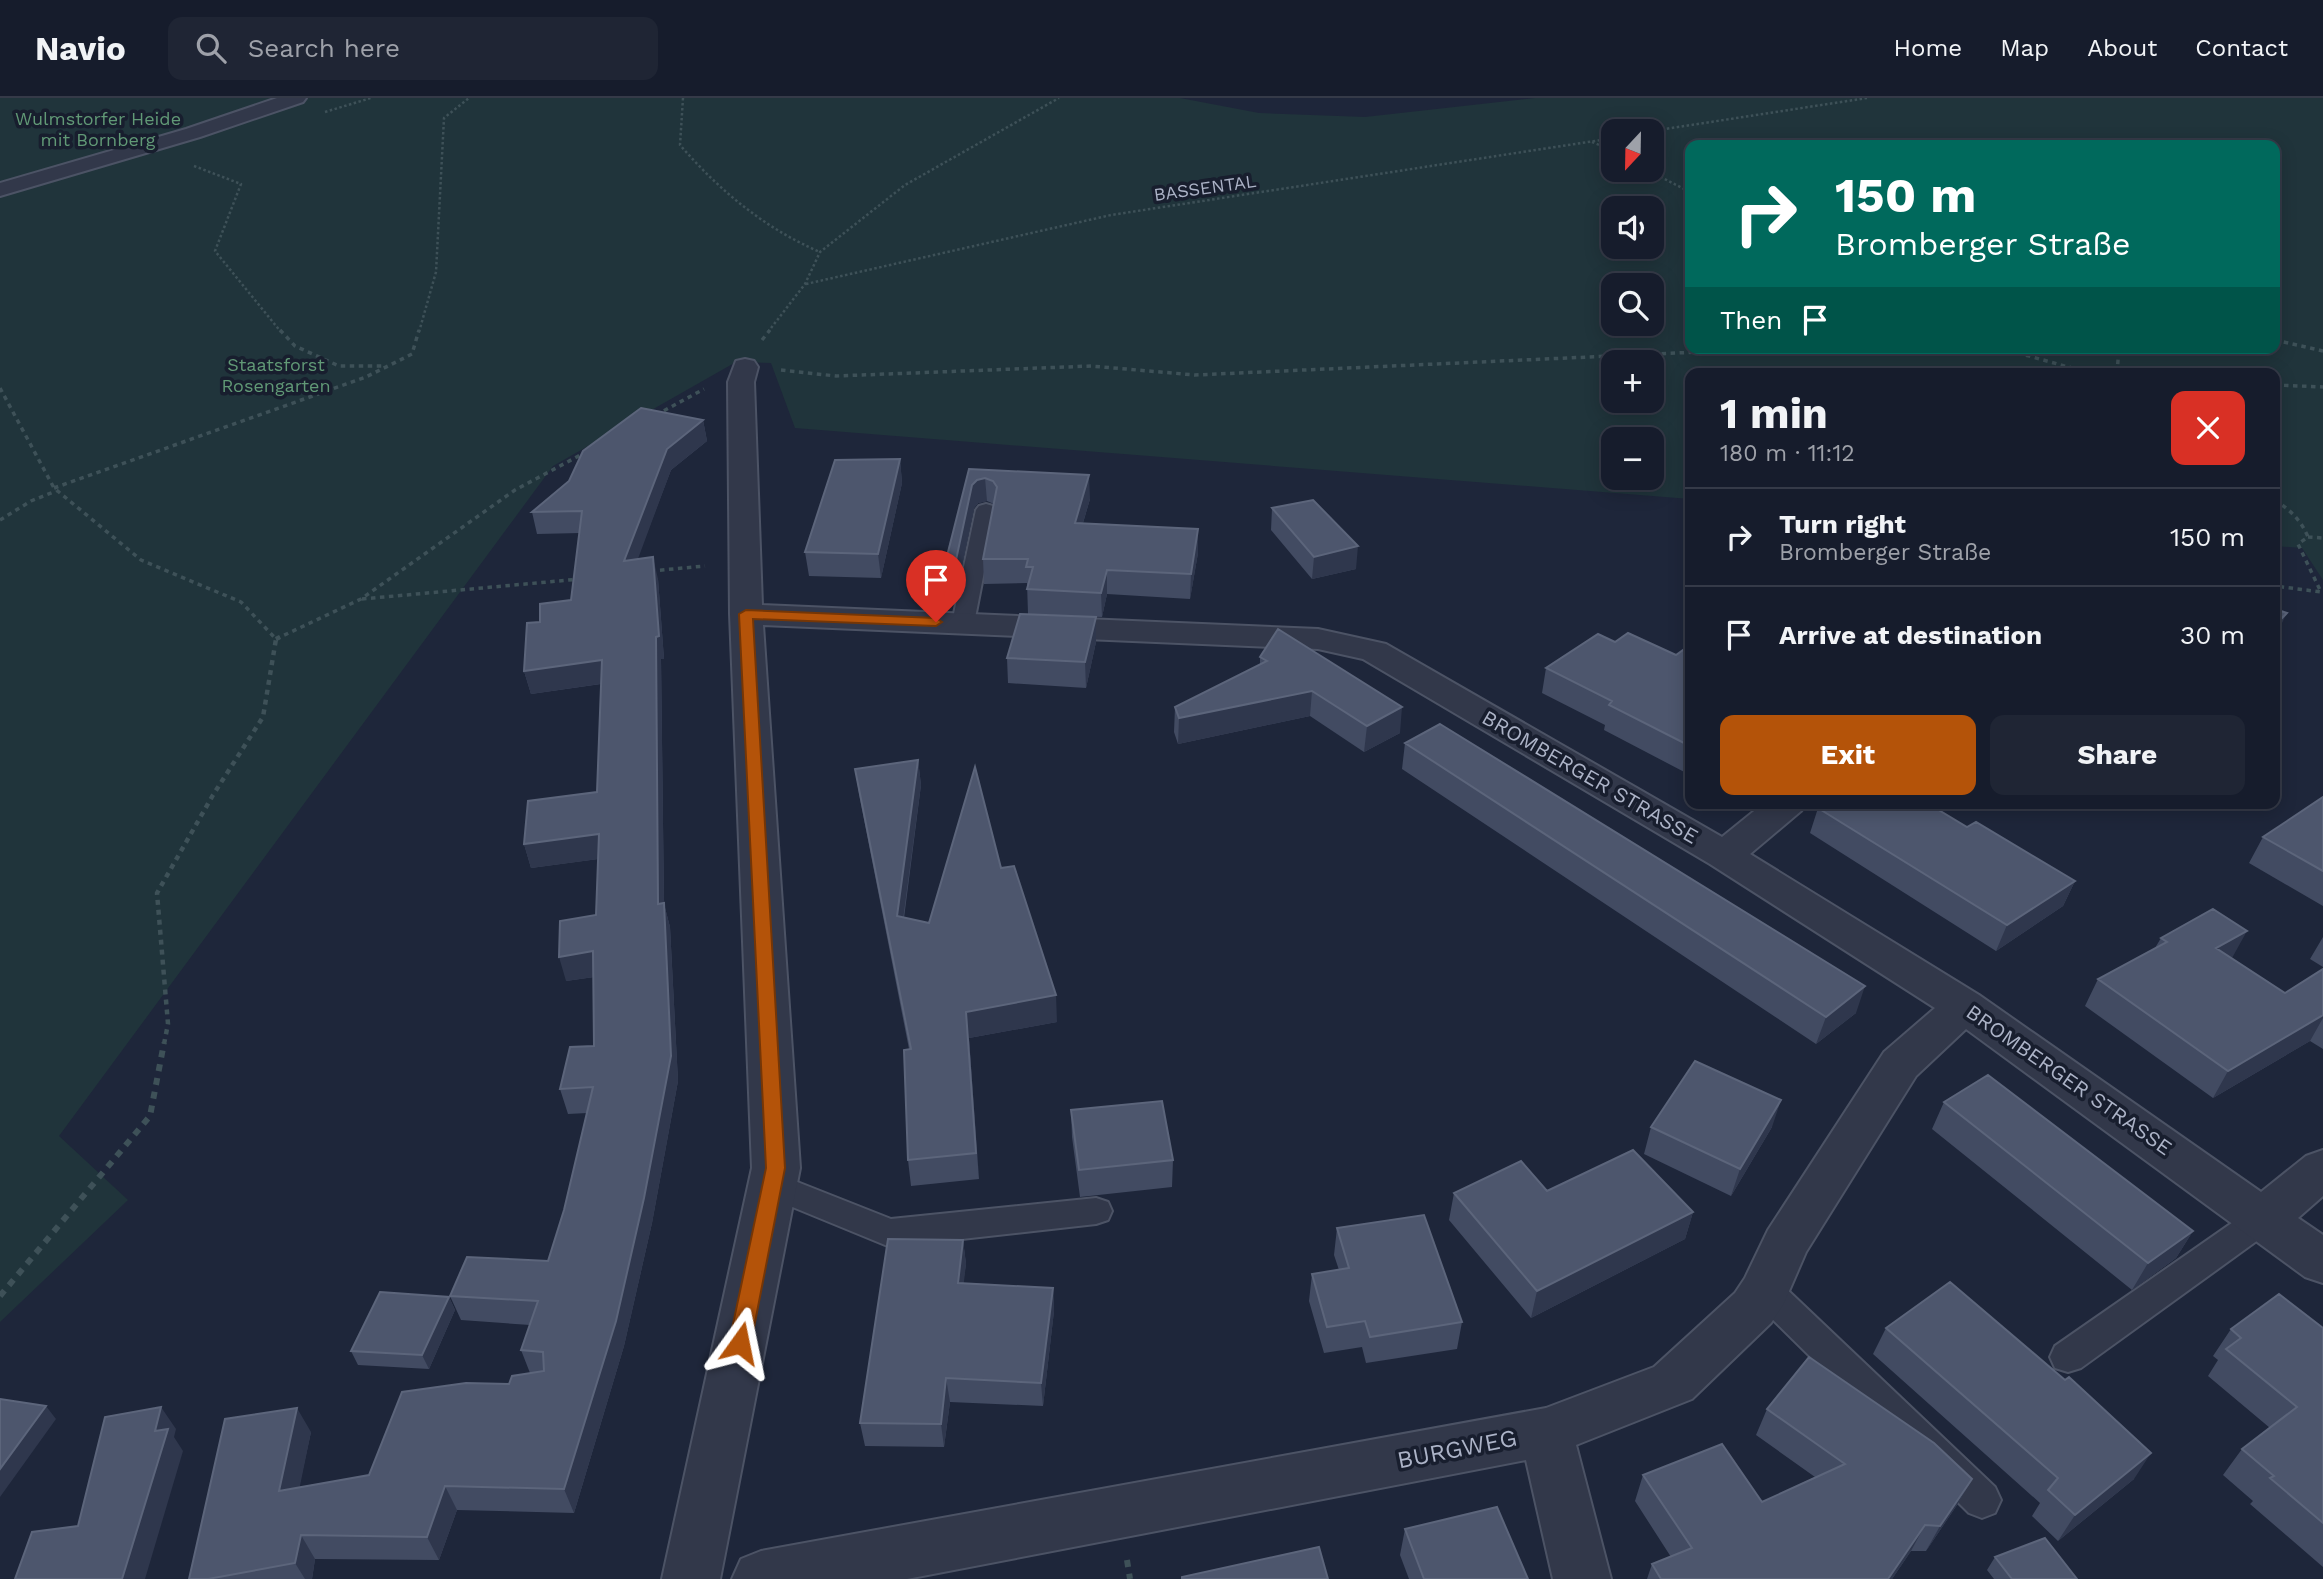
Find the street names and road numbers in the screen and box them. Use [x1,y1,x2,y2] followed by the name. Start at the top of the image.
[1152,170,1258,205] street label: BASSENTAL
[1478,704,1703,849] street label: BROMBERGER STRASSE
[1962,999,2177,1160] street label: BROMBERGER STRASSE
[1395,1424,1519,1474] street label: BURGWEG

